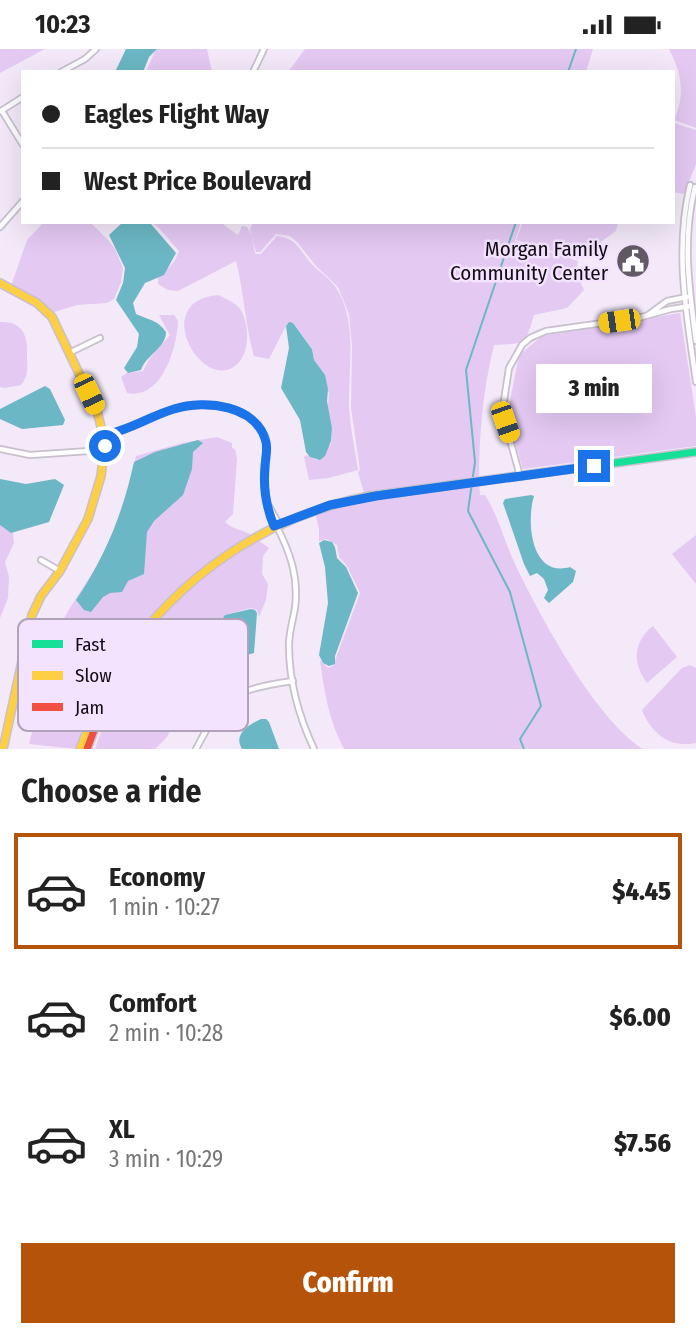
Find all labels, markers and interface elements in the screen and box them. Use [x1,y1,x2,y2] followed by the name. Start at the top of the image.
[35,9,90,40] text: 10:23
[84,99,269,130] text: Eagles Flight Way
[84,166,312,197] text: West Price Boulevard
[450,236,609,286] place label: Morgan Family Community Center
[614,242,652,280] public building icon: Morgan Family Community Center
[597,308,642,334] car
[536,365,652,413] callout: 3 min
[71,371,108,417] car
[568,374,620,402] text: 3 min
[489,399,522,445] car
[89,430,121,462] route start
[578,450,610,482] route end
[18,619,248,731] legend
[75,633,106,656] text: Fast
[75,664,112,687] text: Slow
[75,696,104,719] text: Jam
[21,772,202,810] text: Choose a ride
[25,860,88,923] icon: car
[109,862,205,893] text: Economy
[612,876,671,907] text: $4.45
[109,893,220,921] text: 1 min · 10:27
[25,986,88,1049] icon: car
[109,988,197,1019] text: Comfort
[610,1002,671,1033] text: $6.00
[109,1019,223,1047] text: 2 min · 10:28
[25,1112,88,1175] icon: car
[109,1114,135,1145] text: XL
[614,1128,671,1159] text: $7.56
[109,1145,223,1173] text: 3 min · 10:29
[21,1243,675,1323] button: Confirm

